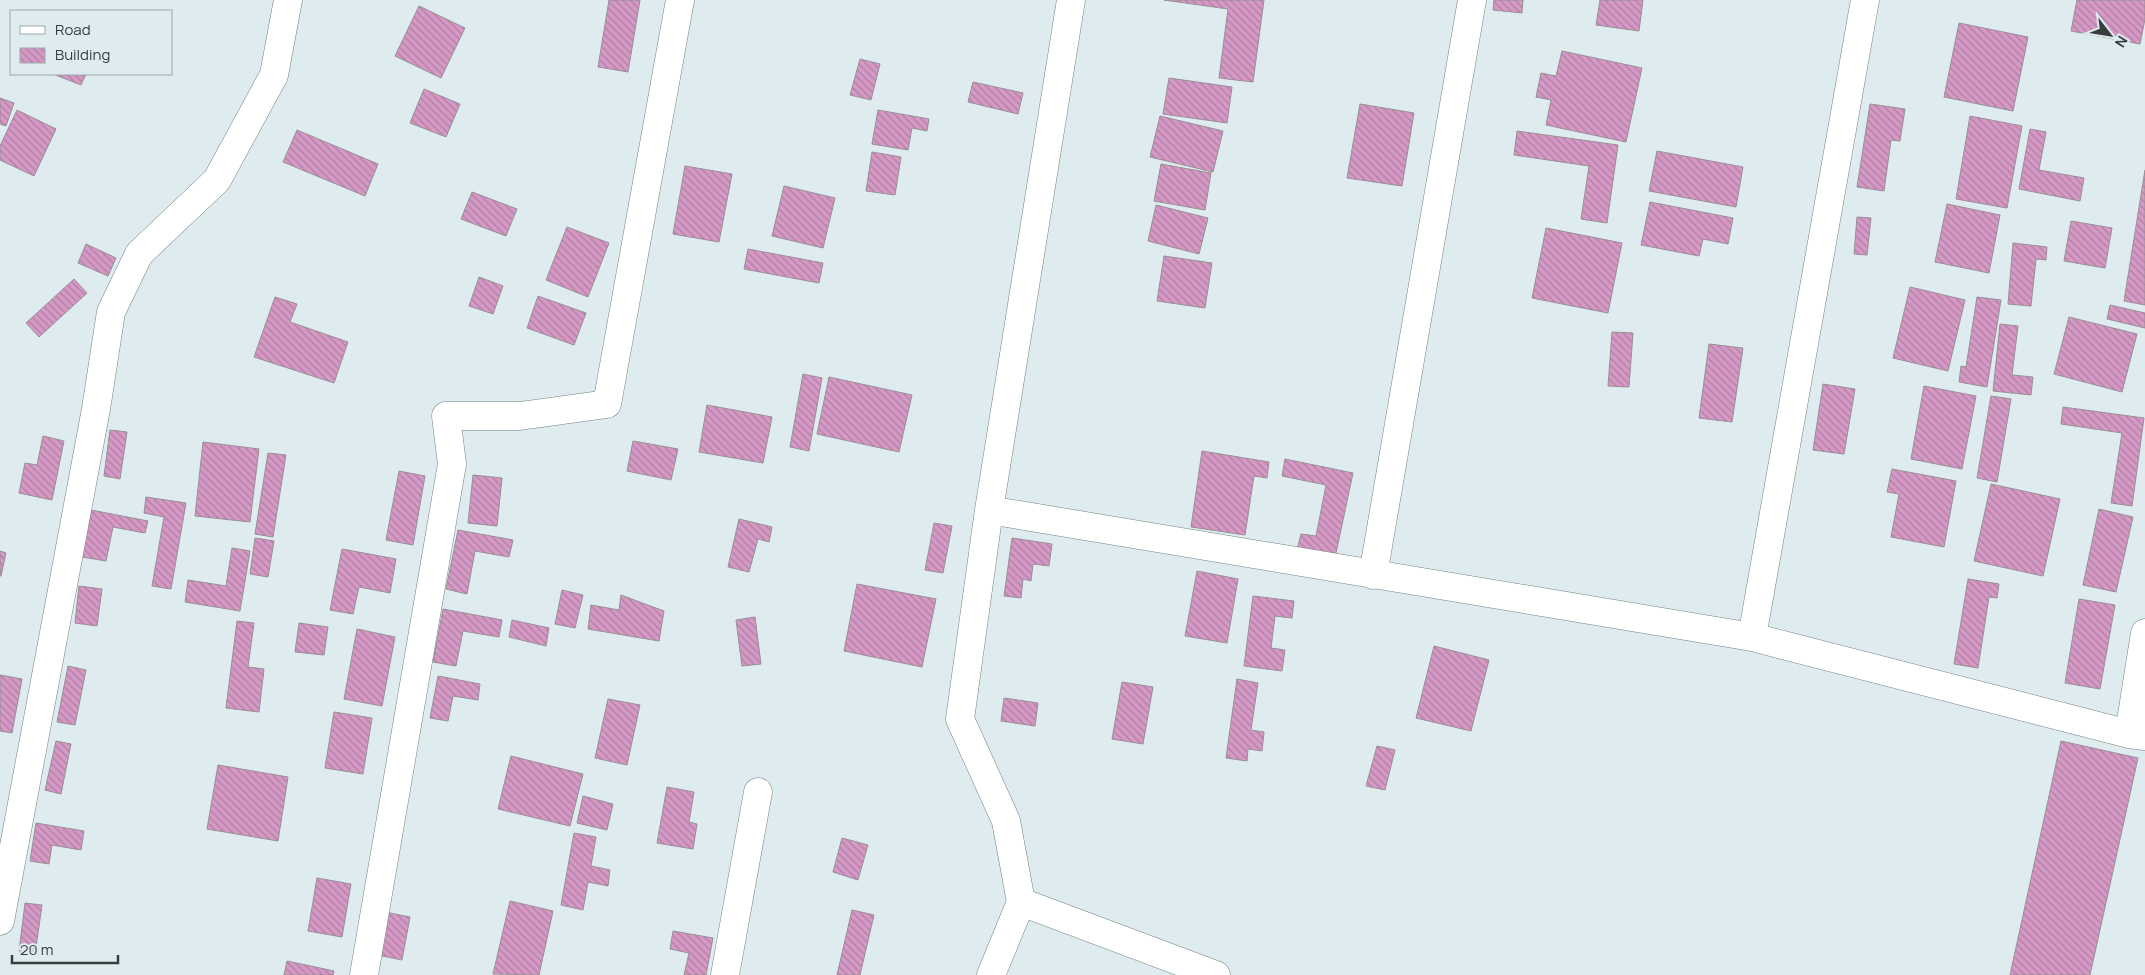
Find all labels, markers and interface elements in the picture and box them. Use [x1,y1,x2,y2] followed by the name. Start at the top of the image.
[10,10,172,75] legend
[2085,10,2135,60] north arrow
[55,19,91,40] text: Road
[2111,33,2132,51] text: N
[55,44,110,65] text: Building
[12,932,119,964] scale bar
[20,939,53,960] text: 20 m

